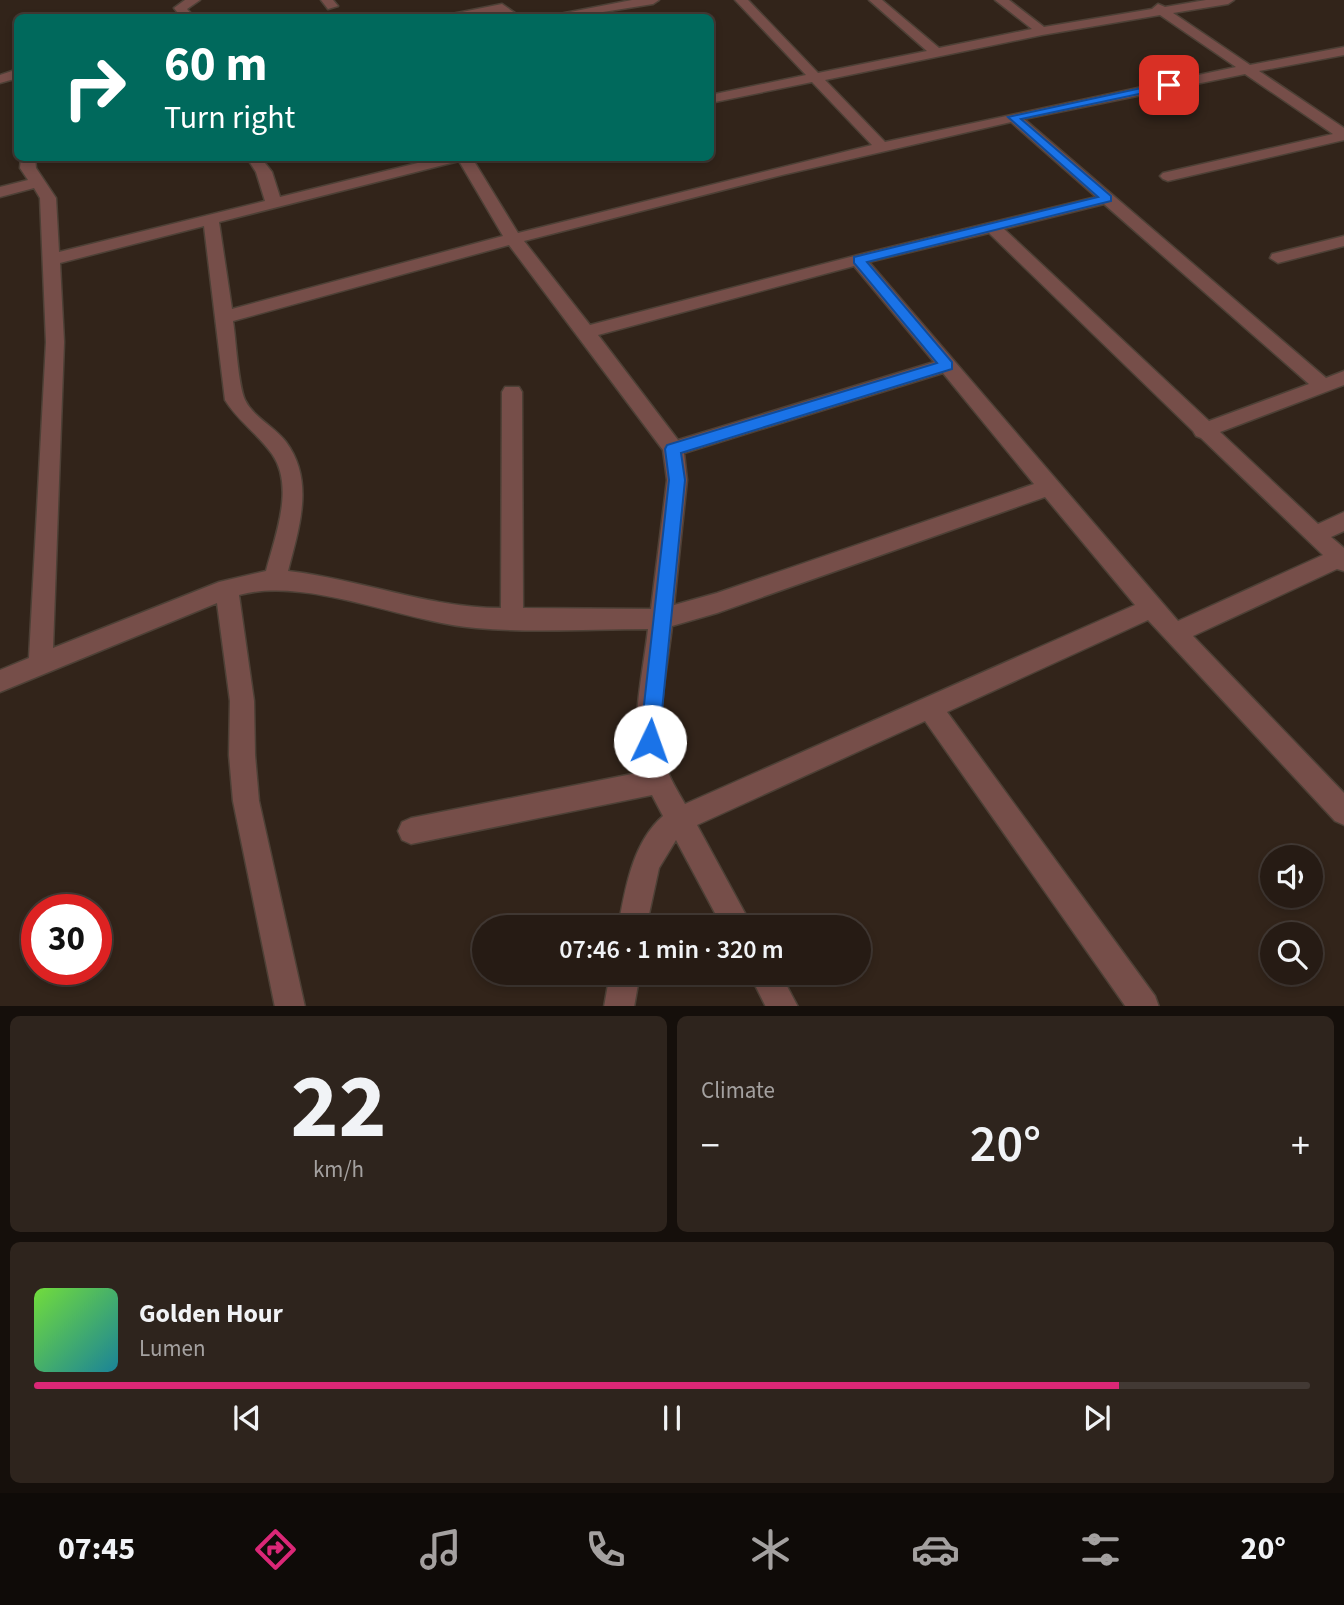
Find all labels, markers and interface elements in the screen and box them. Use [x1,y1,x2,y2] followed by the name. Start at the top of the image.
[164,30,268,100] text: 60 m
[49,42,140,133] icon: right
[1139,55,1199,115] pin
[1150,66,1188,104] icon: arrive
[164,95,295,141] text: Turn right
[613,704,687,778] position arrow
[1260,845,1323,985] map controls
[1260,845,1323,908] button: sound
[21,894,112,985] speed limit sign: 30
[1260,922,1323,985] button: search
[559,931,784,968] text: 07:46 · 1 min · 320 m
[290,1043,387,1172] text: 22
[701,1074,775,1107] text: Climate
[970,1108,1041,1182] text: 20°
[701,1119,720,1173] text: −
[1291,1119,1310,1173] text: +
[313,1153,364,1186] text: km/h
[139,1295,283,1332] text: Golden Hour
[139,1332,206,1365] text: Lumen
[228,1399,266,1437] icon: previous
[653,1399,691,1437] icon: pause
[1078,1399,1116,1437] icon: next
[251,1525,300,1574] icon: directions
[416,1525,465,1574] icon: music
[581,1525,630,1574] icon: phone
[746,1525,795,1574] icon: climate
[911,1525,960,1574] icon: car
[1076,1525,1125,1574] icon: filters
[58,1526,135,1572] text: 07:45
[1240,1526,1286,1572] text: 20°

